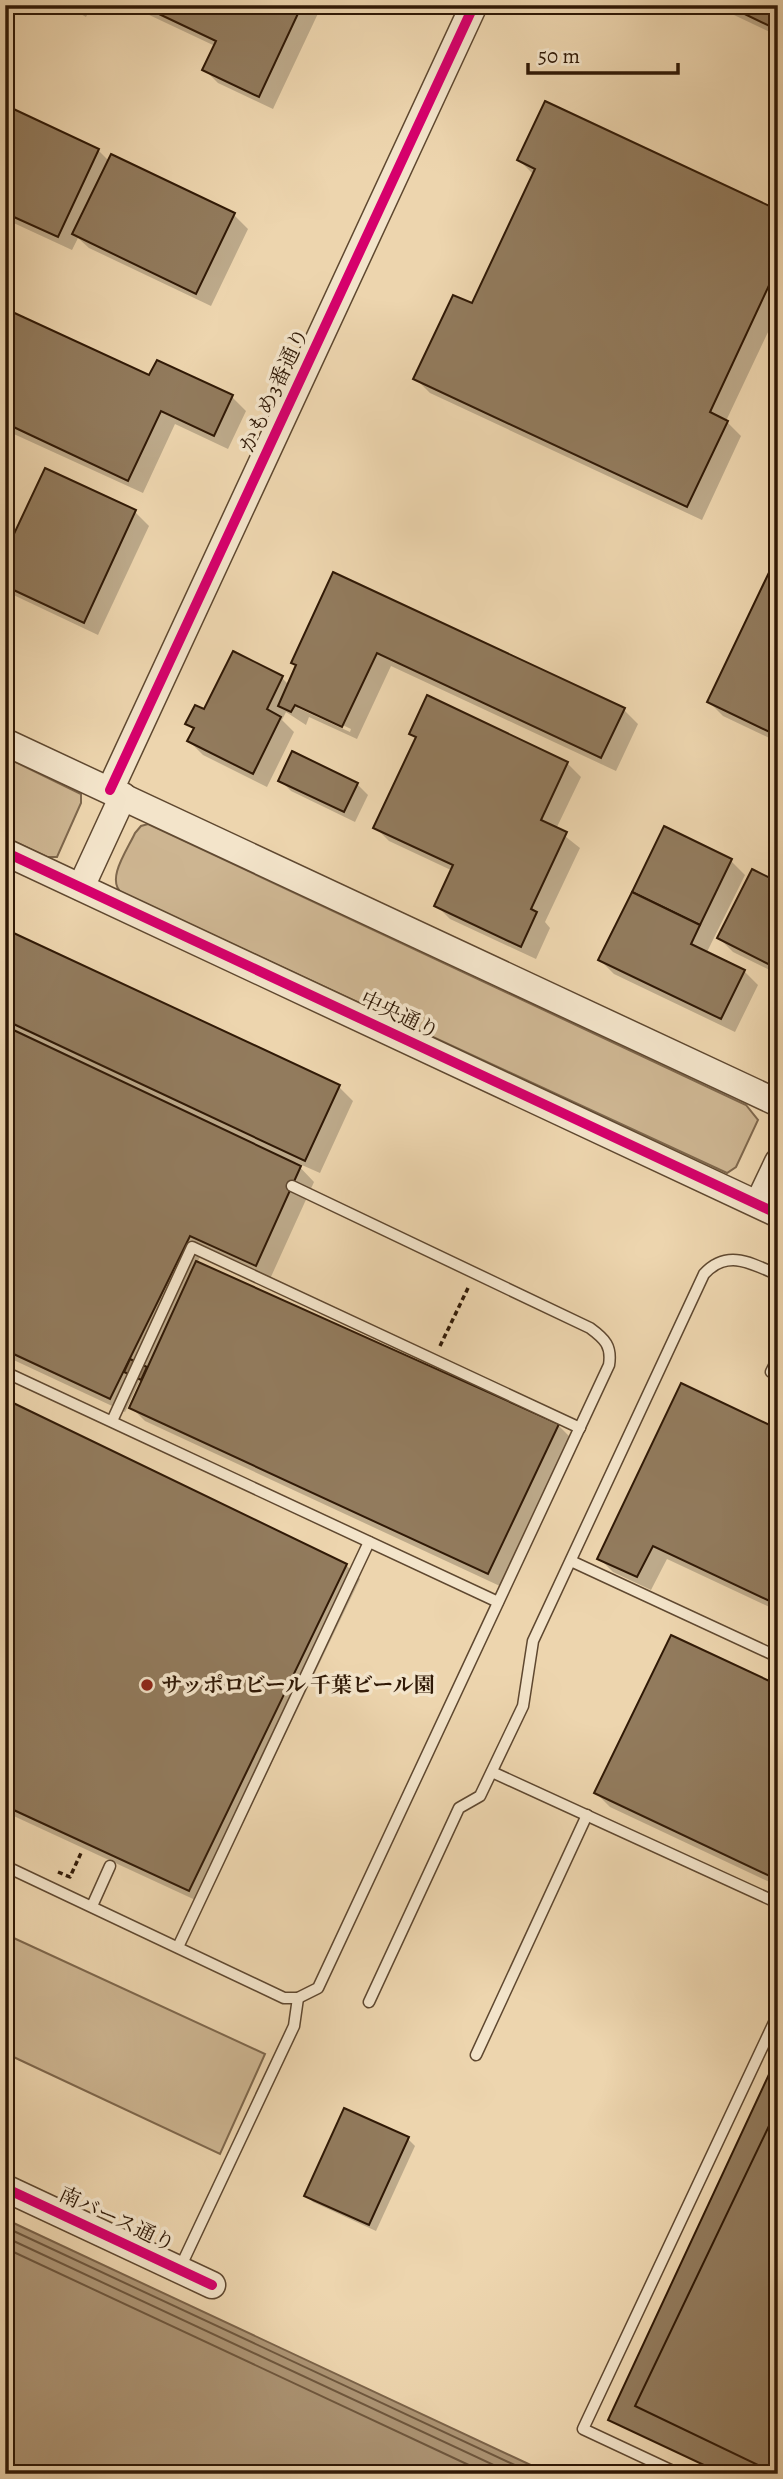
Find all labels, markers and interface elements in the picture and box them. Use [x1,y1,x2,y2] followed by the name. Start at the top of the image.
[528,32,678,76] scale bar
[538,42,580,70] text: 50 m
[233,323,315,457] street label: かもめ3番通り
[356,985,444,1045] street label: 中央通り
[161,1671,435,1699] place label: サッポロビール 千葉ビール園
[139,1677,155,1693] marker: サッポロビール 千葉ビール園
[54,2180,180,2258] street label: 南バース通り

